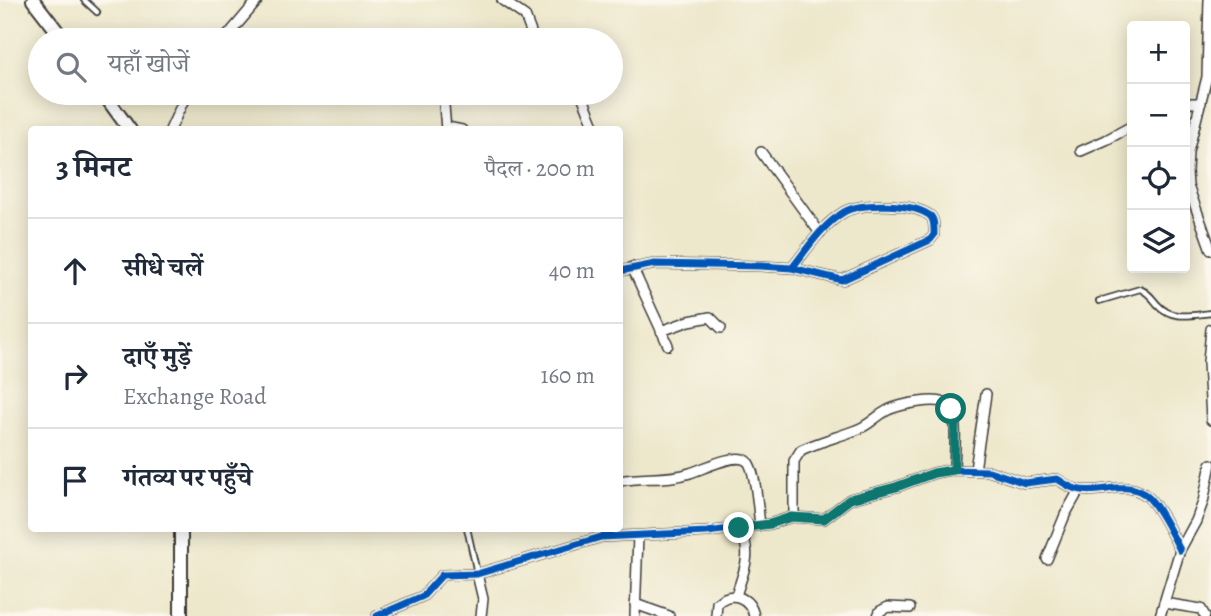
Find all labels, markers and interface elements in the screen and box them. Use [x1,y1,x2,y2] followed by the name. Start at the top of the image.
[1127,21,1190,273] map controls
[1127,21,1190,84] button: +
[28,28,623,105] search box
[108,46,189,81] text: यहाँ खोजें
[52,48,90,86] icon: search
[1127,84,1190,147] button: −
[56,147,131,187] text: 3 मिनट
[1127,147,1190,210] button: locate
[485,153,595,184] text: पैदल · 200 m
[1127,210,1190,273] button: layers
[123,250,203,285] text: सीधे चलें
[56,252,94,290] icon: ahead
[549,255,595,286] text: 40 m
[123,339,191,374] text: दाएँ मुड़ें
[56,357,94,395] icon: right
[541,360,595,391] text: 160 m
[123,381,267,412] text: Exchange Road
[935,393,966,424] route start
[123,460,252,495] text: गंतव्य पर पहुँचे
[56,462,94,500] icon: arrive
[723,512,754,543] route end

